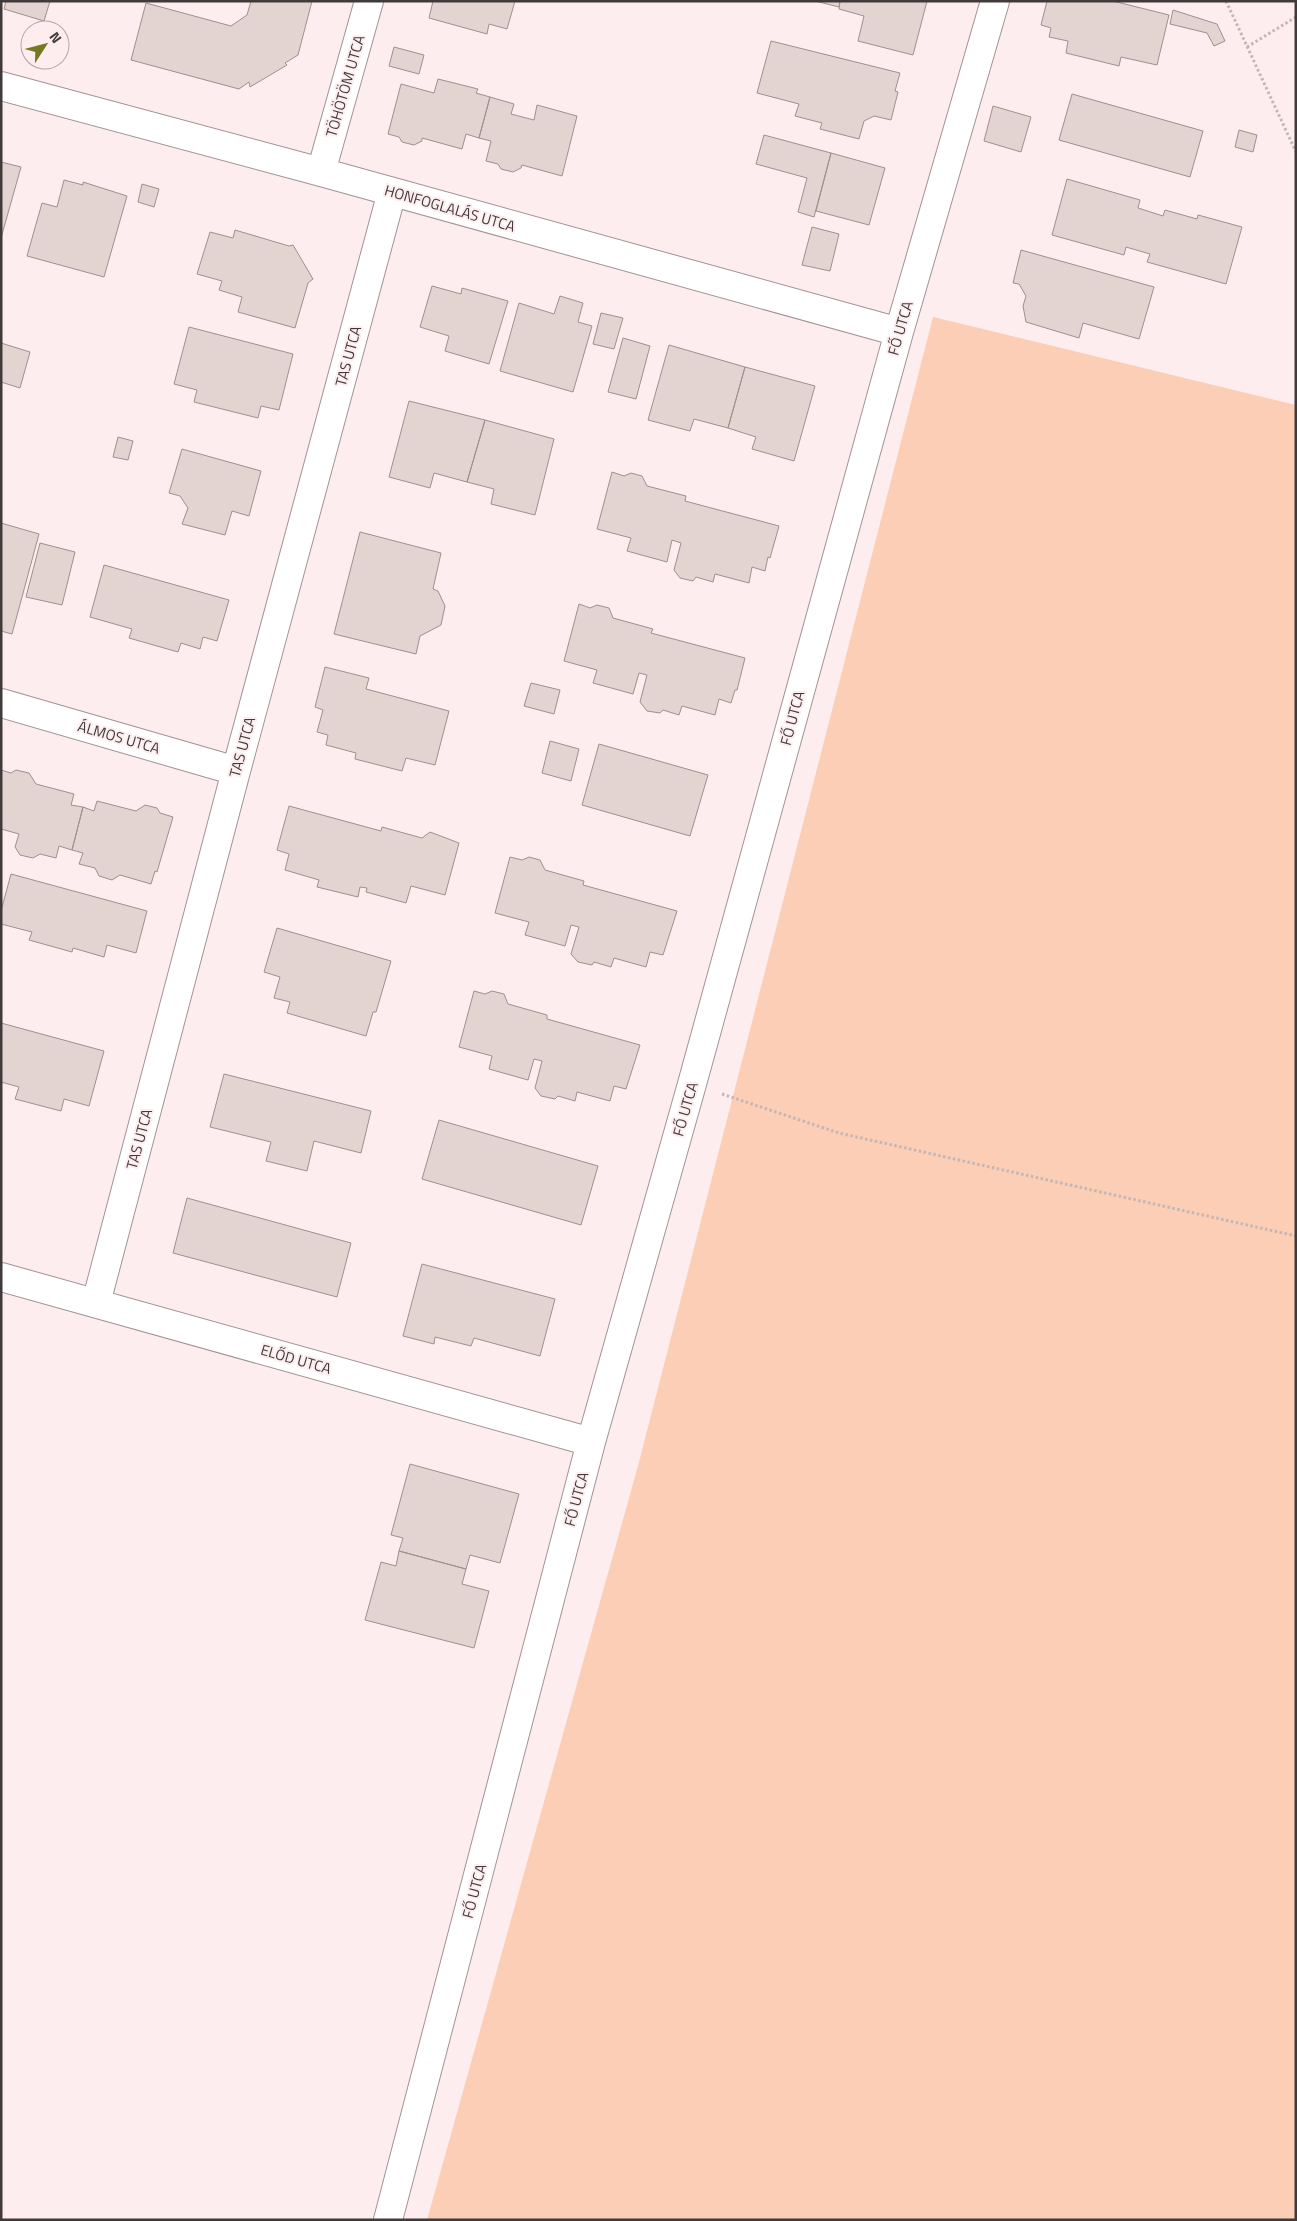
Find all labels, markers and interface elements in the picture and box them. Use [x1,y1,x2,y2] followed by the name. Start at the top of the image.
[20,20,70,70] north arrow
[45,27,67,47] text: N
[319,32,371,140] street label: TÖHÖTÖM UTCA
[382,178,518,238] street label: HONFOGLALÁS UTCA
[881,298,919,358] street label: FŐ UTCA
[329,323,367,389] street label: TAS UTCA
[774,688,810,748] street label: FŐ UTCA
[75,714,163,760] street label: ÁLMOS UTCA
[223,714,261,780] street label: TAS UTCA
[666,1079,704,1139] street label: FŐ UTCA
[120,1106,158,1172] street label: TAS UTCA
[258,1338,334,1380] street label: ELŐD UTCA
[558,1469,594,1529] street label: FŐ UTCA
[456,1861,492,1921] street label: FŐ UTCA

